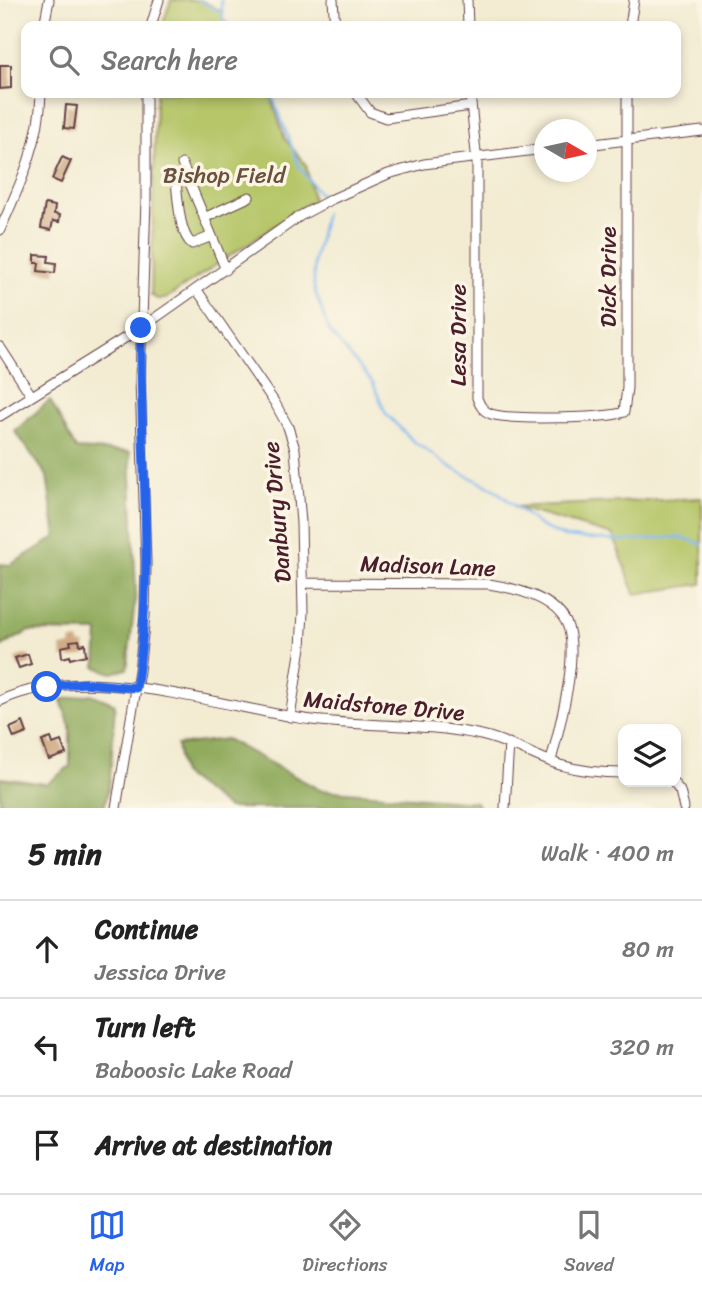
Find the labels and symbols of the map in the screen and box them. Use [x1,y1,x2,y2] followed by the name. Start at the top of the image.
[534,119,597,182] north arrow
[163,155,287,196] park label: Bishop Field
[588,226,629,328] street label: Dick Drive
[438,284,479,386] street label: Lesa Drive
[125,312,156,343] route end
[250,439,304,584] street label: Danbury Drive
[360,543,497,589] street label: Madison Lane
[31,671,62,702] route start
[302,679,466,733] street label: Maidstone Drive

